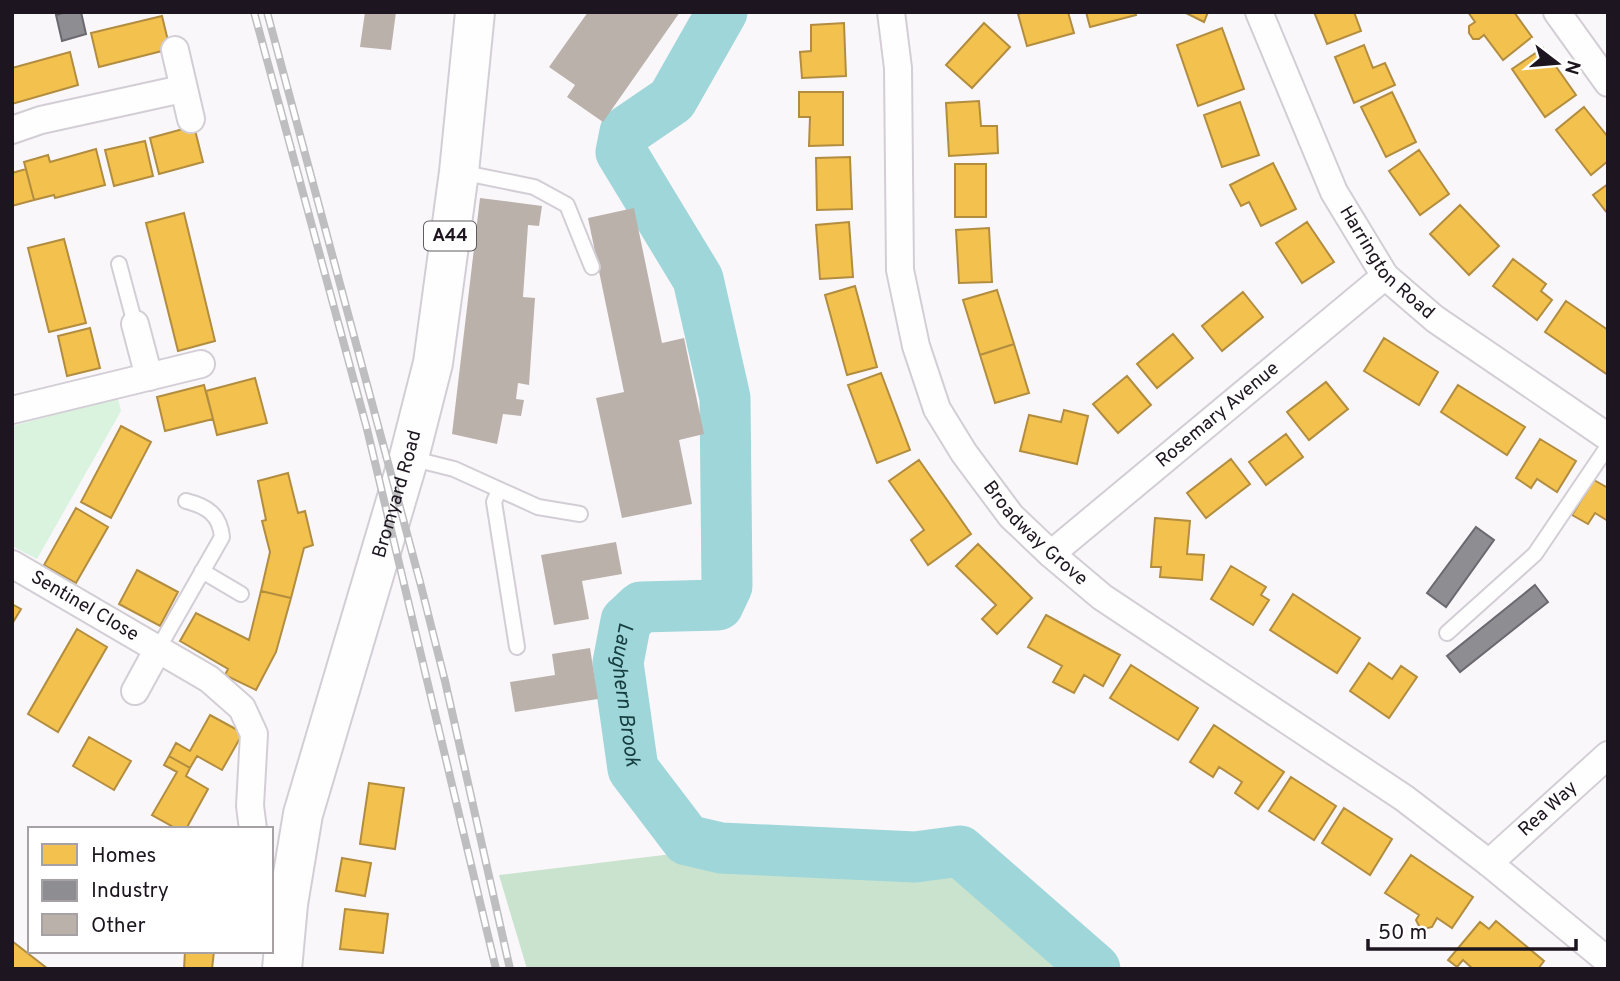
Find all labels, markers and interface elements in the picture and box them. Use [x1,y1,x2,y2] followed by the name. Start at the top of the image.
[1522,28,1592,98] north arrow
[1558,57,1585,77] text: N
[1333,202,1439,325] street label: Harrington Road
[424,222,476,250] road number: A44
[1151,357,1284,473] street label: Rosemary Avenue
[368,428,427,561] street label: Bromyard Road
[977,476,1092,591] street label: Broadway Grove
[26,566,143,647] street label: Sentinel Close
[604,620,646,769] water label: Laughern Brook
[1514,776,1583,842] street label: Rea Way
[28,827,273,953] legend
[91,843,156,870] text: Homes
[91,878,169,905] text: Industry
[1368,908,1576,952] scale bar
[91,913,146,940] text: Other
[1378,920,1427,947] text: 50 m

